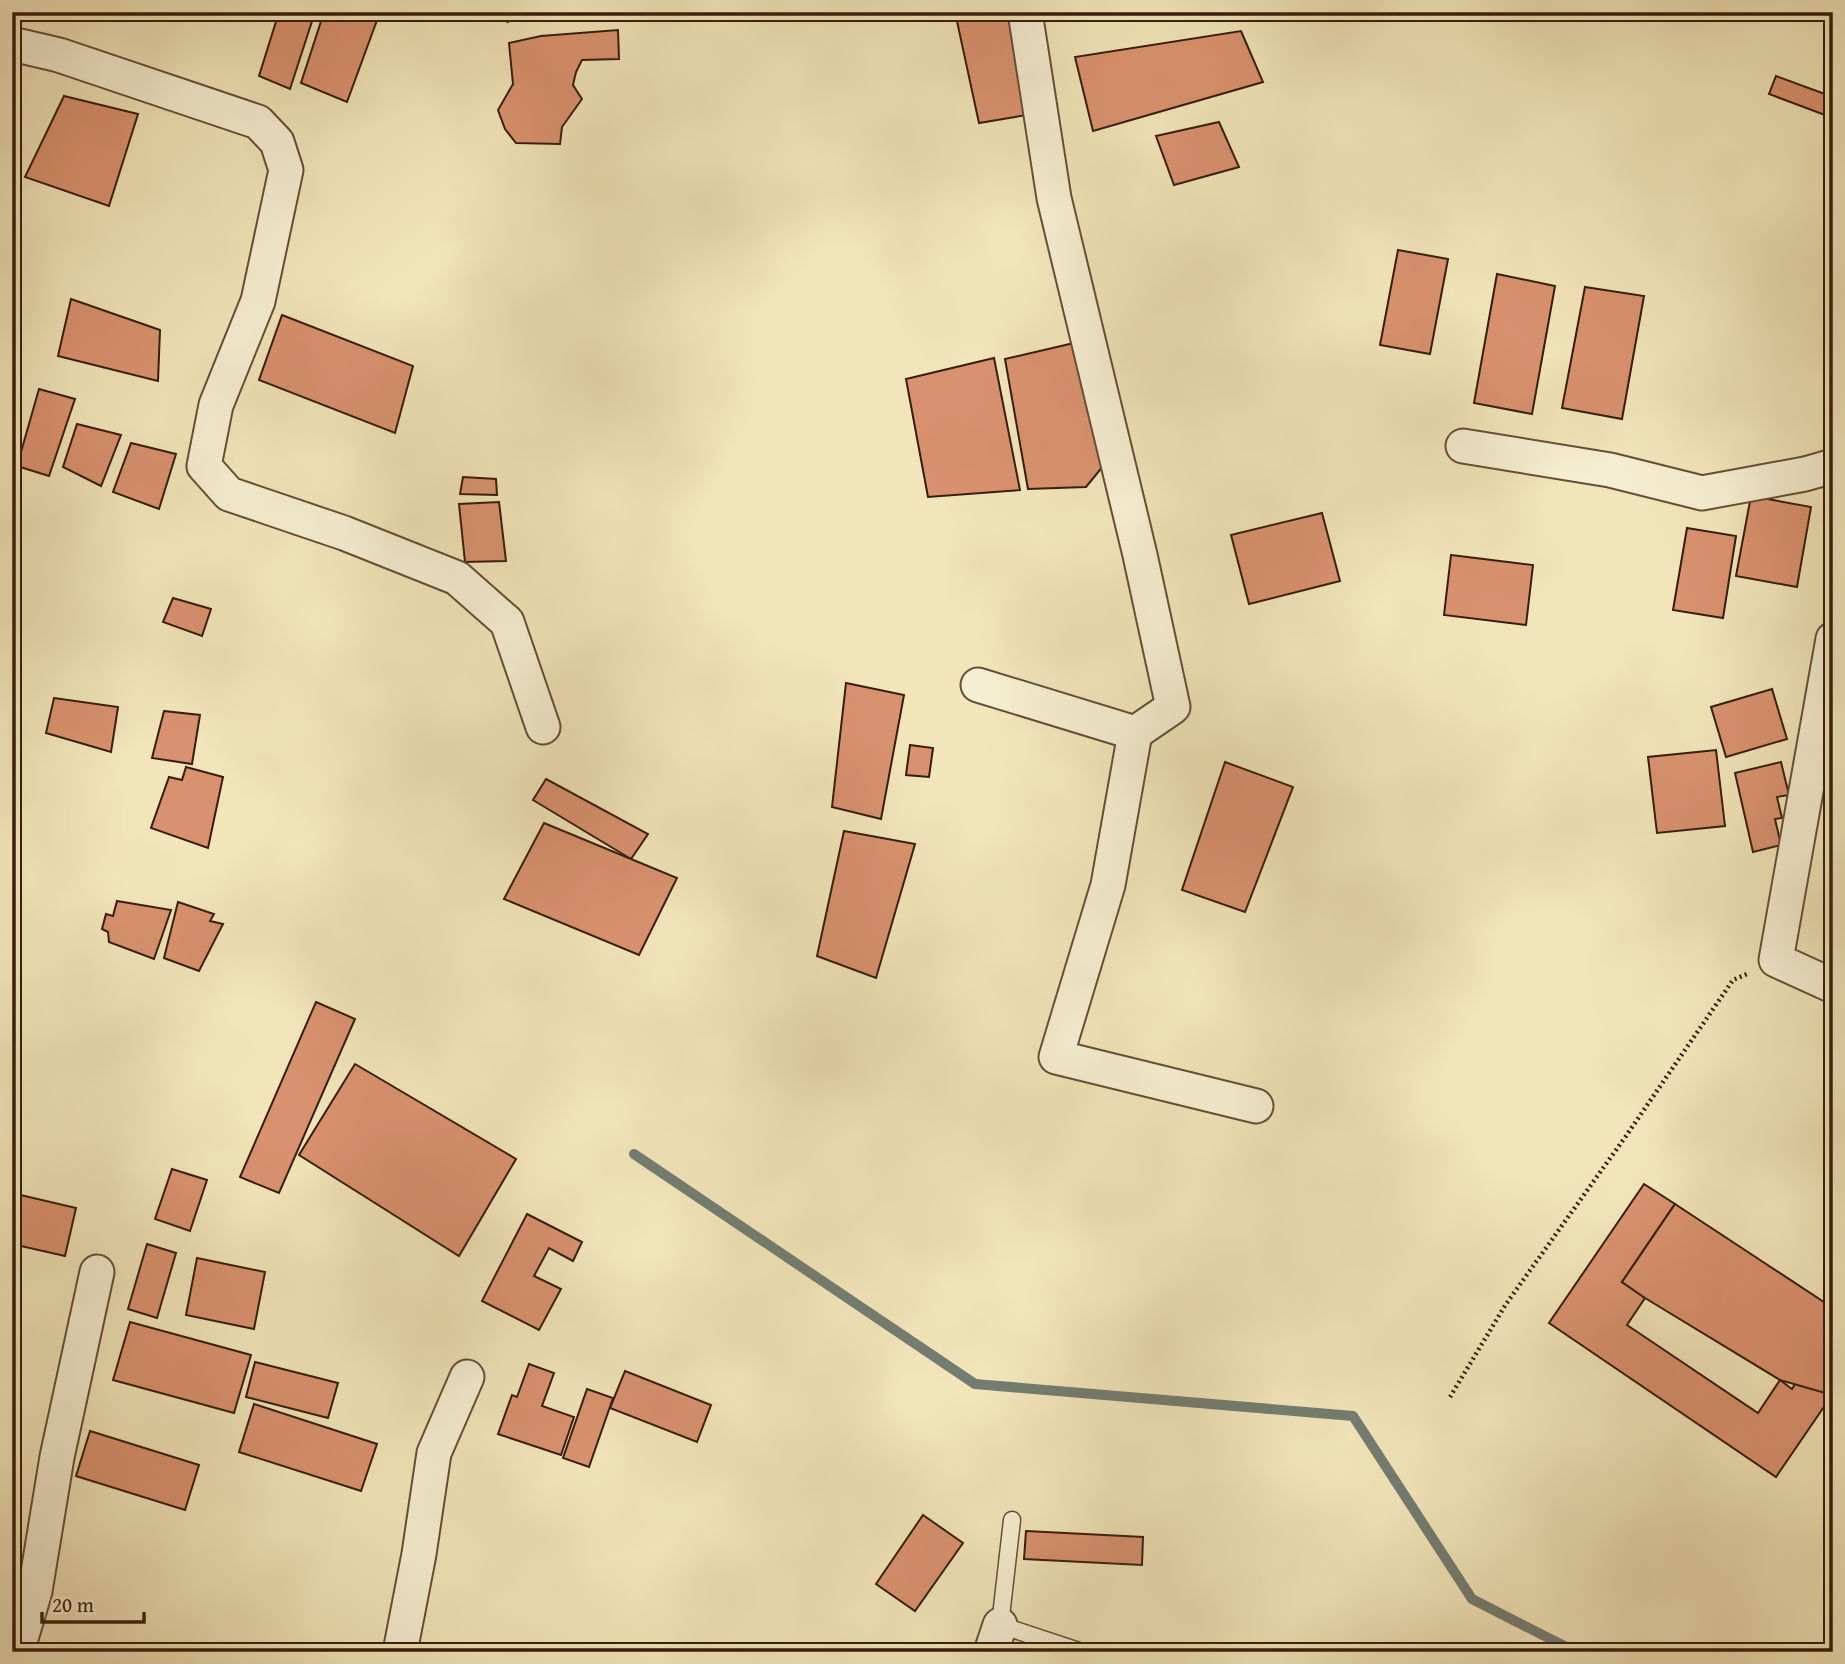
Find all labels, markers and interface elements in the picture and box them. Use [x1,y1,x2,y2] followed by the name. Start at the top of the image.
[42,1580,144,1624] scale bar
[52,1589,94,1620] text: 20 m

